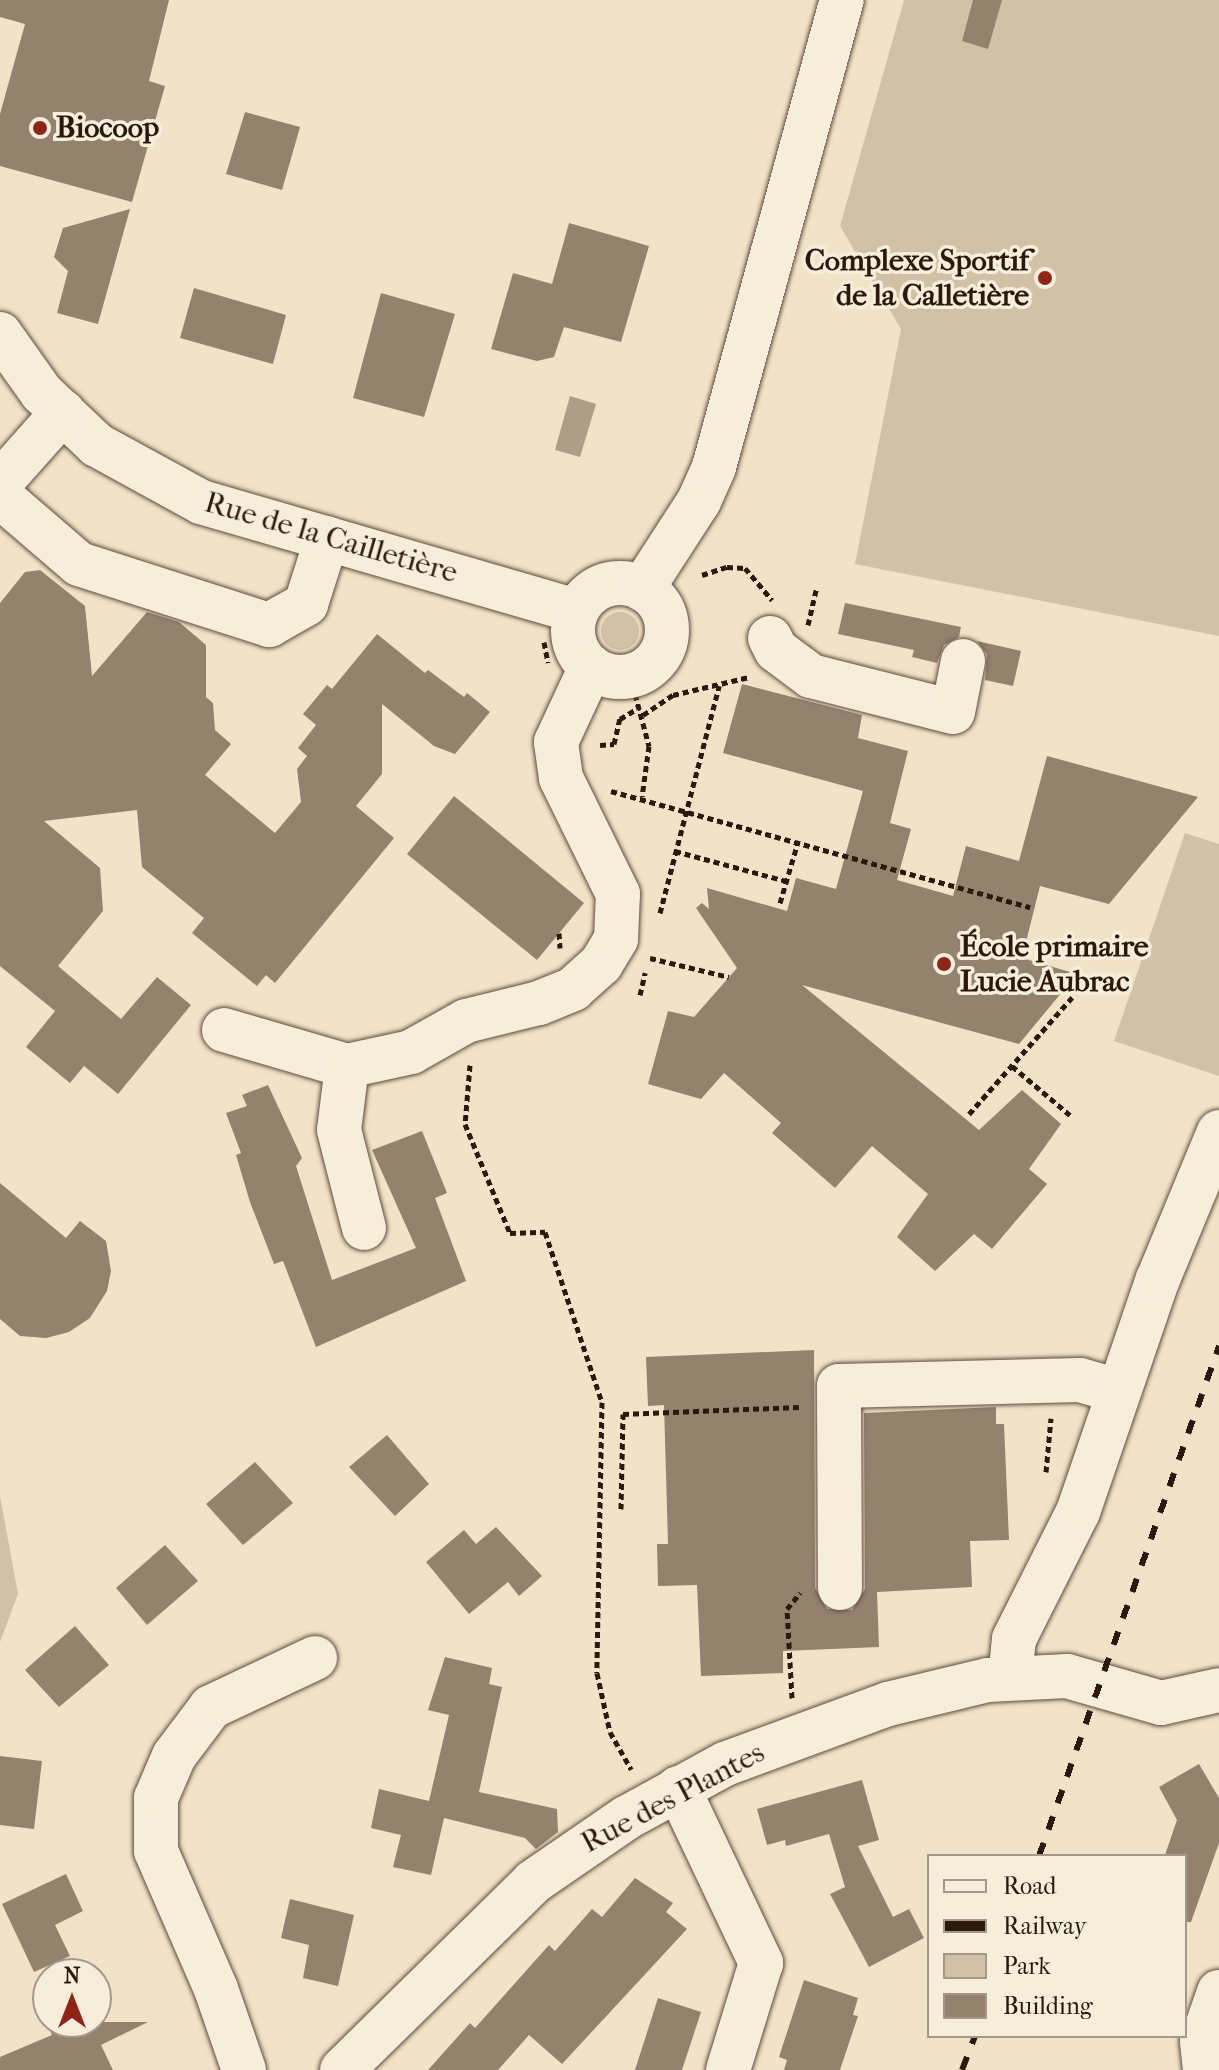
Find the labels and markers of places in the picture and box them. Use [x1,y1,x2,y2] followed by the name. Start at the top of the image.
[56,110,159,146] place label: Biocoop
[31,119,49,137] marker: Biocoop
[805,243,1029,314] place label: Complexe Sportif de la Calletière
[1036,269,1054,287] marker: Complexe Sportif de la Calletière
[960,929,1149,1000] place label: École primaire Lucie Aubrac
[935,955,953,973] marker: École primaire Lucie Aubrac

